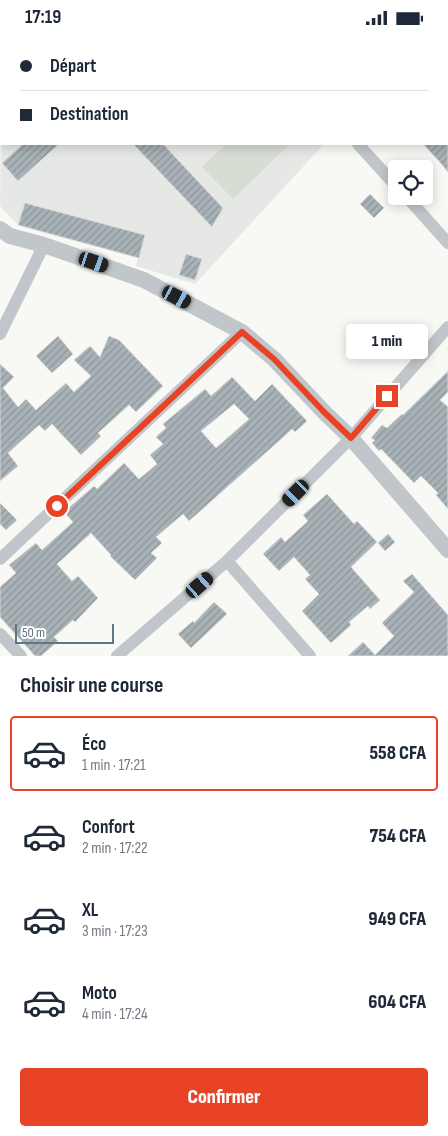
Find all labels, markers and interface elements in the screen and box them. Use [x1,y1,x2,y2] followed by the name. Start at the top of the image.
[25,6,61,29] text: 17:19
[50,55,96,78] text: Départ
[50,103,128,126] text: Destination
[388,160,433,205] map controls
[388,160,433,205] button: locate
[77,250,110,274] car
[160,283,193,311] car
[346,323,428,359] callout: 1 min
[372,332,402,351] text: 1 min
[376,385,398,407] route end
[280,477,311,509] car
[46,495,68,517] route start
[183,569,216,601] car
[15,621,114,644] scale bar
[22,624,45,641] text: 50 m
[20,672,163,699] text: Choisir une course
[22,731,67,776] icon: car
[82,733,106,756] text: Éco
[369,742,426,765] text: 558 CFA
[82,756,146,775] text: 1 min · 17:21
[22,814,67,859] icon: car
[82,816,135,839] text: Confort
[370,825,426,848] text: 754 CFA
[82,839,148,858] text: 2 min · 17:22
[22,897,67,942] icon: car
[82,899,98,922] text: XL
[368,908,426,931] text: 949 CFA
[82,922,148,941] text: 3 min · 17:23
[22,980,67,1025] icon: car
[82,982,117,1005] text: Moto
[368,991,426,1014] text: 604 CFA
[82,1005,148,1024] text: 4 min · 17:24
[20,1068,428,1126] button: Confirmer

